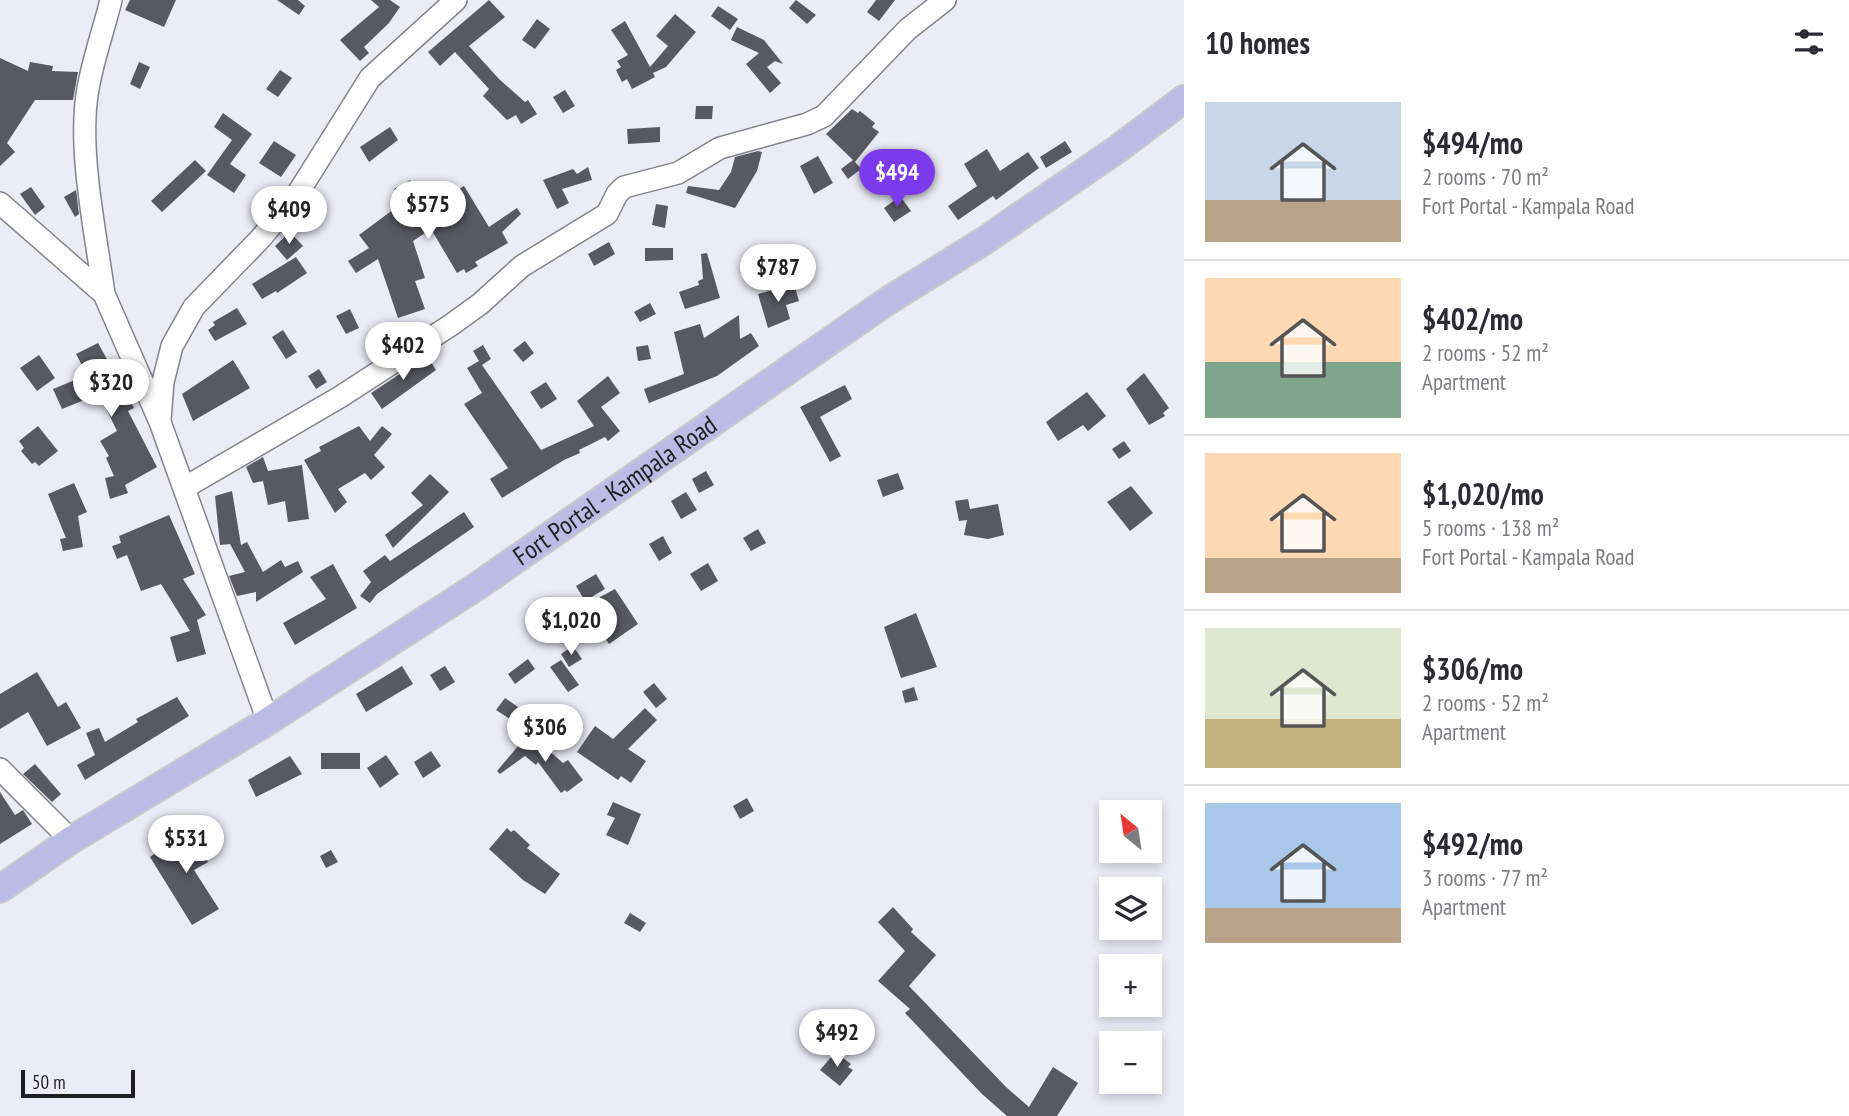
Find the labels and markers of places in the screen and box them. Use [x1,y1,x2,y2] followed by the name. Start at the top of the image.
[856,150,938,209] pin: $494
[387,182,469,241] pin: $575
[248,187,330,246] pin: $409
[737,244,819,304] pin: $787
[362,322,444,382] pin: $402
[70,360,152,419] pin: $320
[514,598,628,657] pin: $1,020
[504,704,586,764] pin: $306
[145,816,227,875] pin: $531
[796,1010,878,1069] pin: $492

